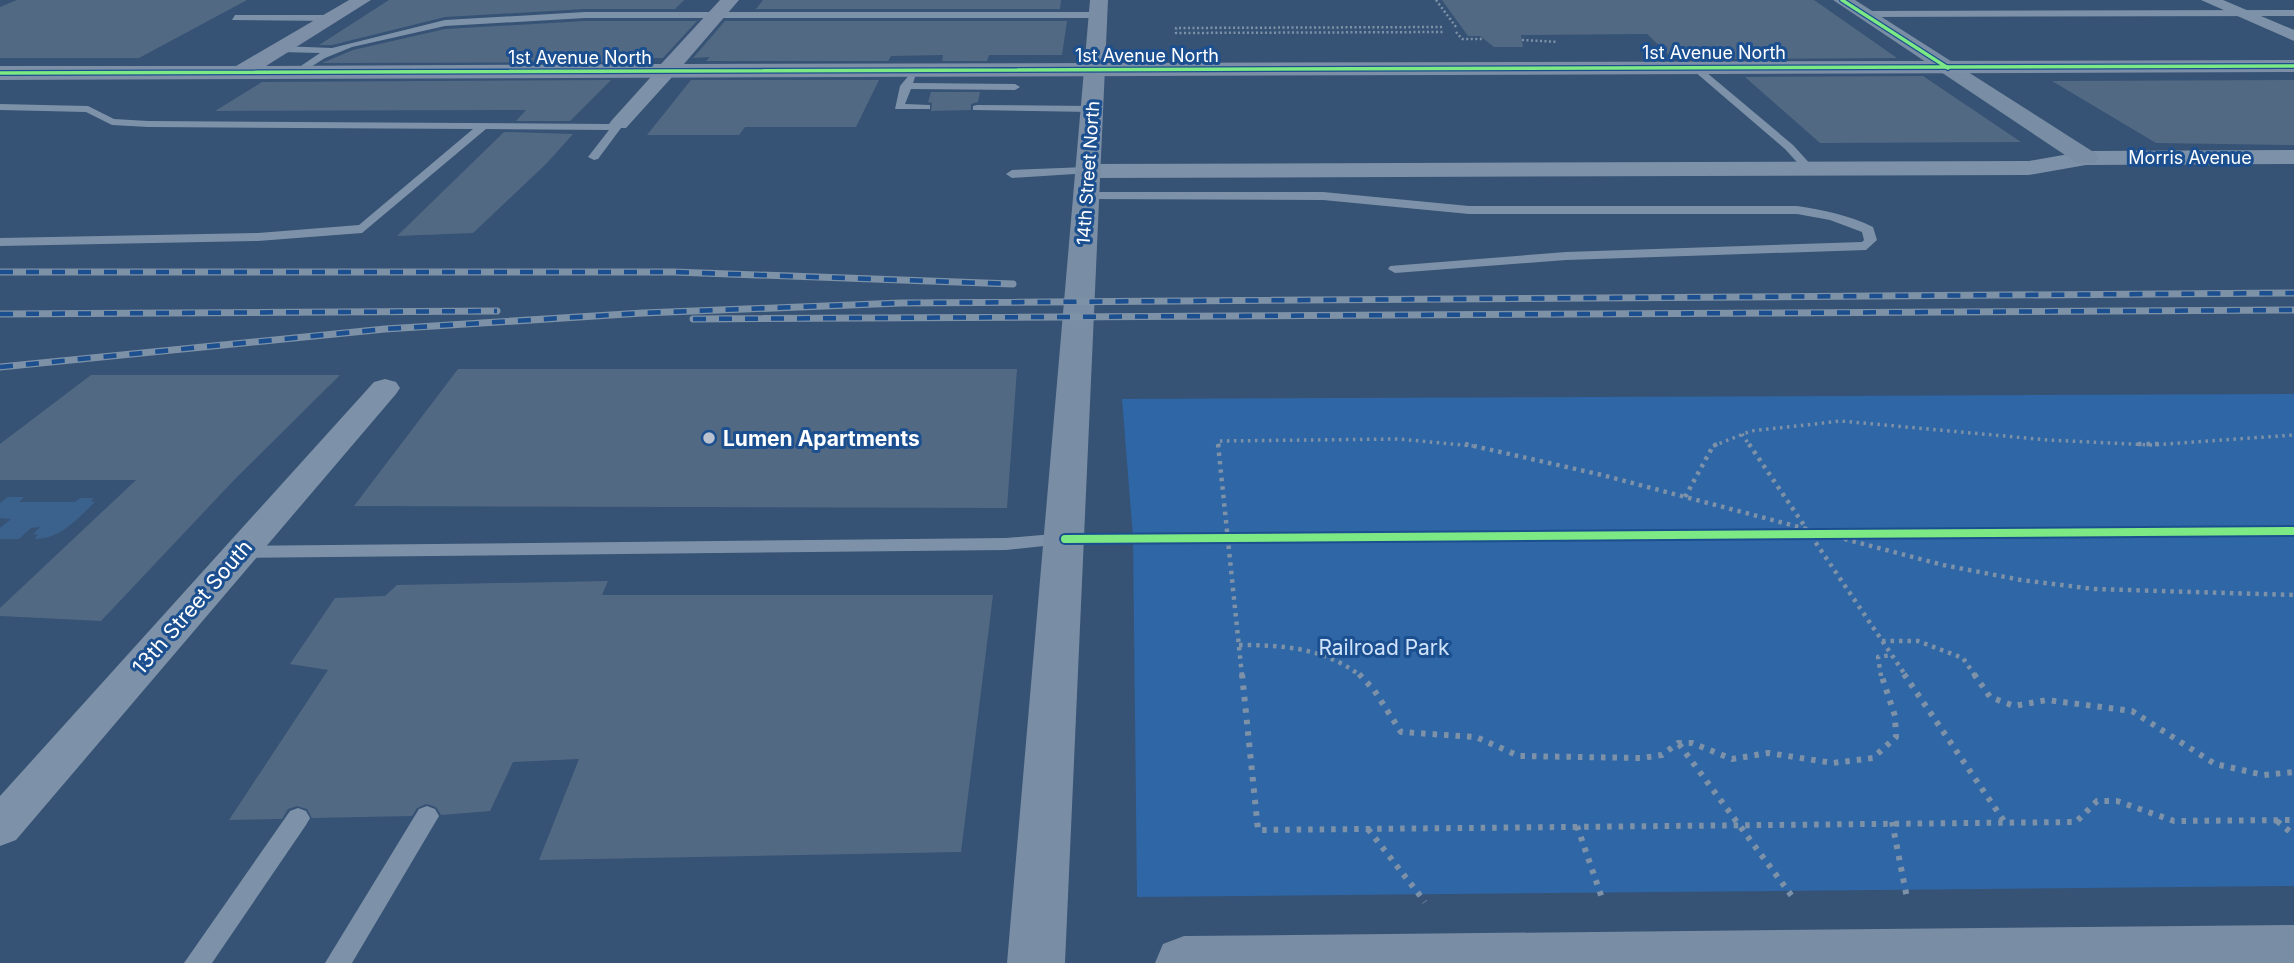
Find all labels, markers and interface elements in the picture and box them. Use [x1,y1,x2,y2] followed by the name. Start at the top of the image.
[1642,42,1786,63] street label: 1st Avenue North
[1075,45,1219,66] street label: 1st Avenue North
[508,47,652,68] street label: 1st Avenue North
[1072,100,1104,246] street label: 14th Street North
[2128,147,2252,168] street label: Morris Avenue
[723,426,920,451] place label: Lumen Apartments
[701,430,717,446] marker: Lumen Apartments
[127,535,257,679] street label: 13th Street South
[1318,635,1450,660] park label: Railroad Park

